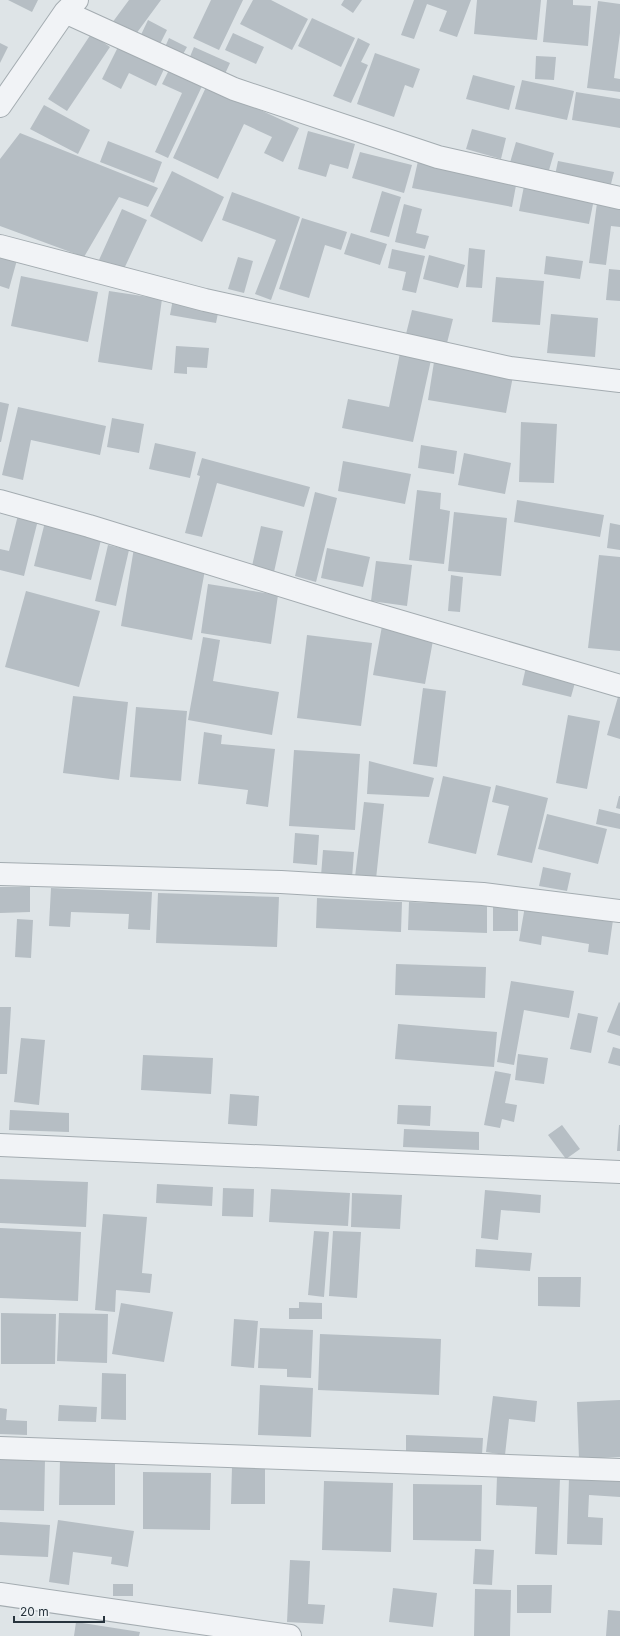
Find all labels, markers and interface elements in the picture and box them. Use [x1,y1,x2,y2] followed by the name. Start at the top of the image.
[14,1598,104,1624] scale bar
[20,1604,49,1619] text: 20 m

